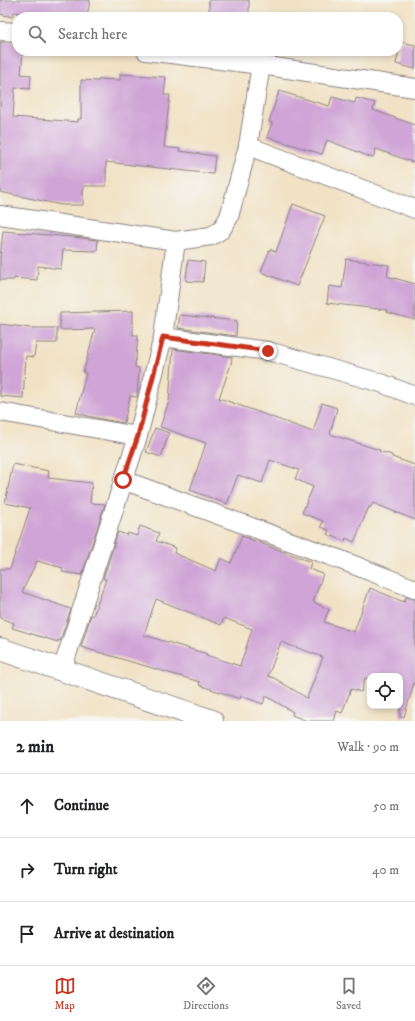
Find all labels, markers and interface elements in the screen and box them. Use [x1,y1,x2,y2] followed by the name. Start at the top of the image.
[12,12,403,56] search box
[26,23,48,45] icon: search
[58,25,127,44] text: Search here
[259,342,277,360] route end
[114,471,132,489] route start
[367,673,403,709] map controls
[367,673,403,709] button: locate
[16,736,54,758] text: 2 min
[337,739,399,755] text: Walk · 90 m
[16,795,38,817] icon: ahead
[54,796,109,815] text: Continue
[373,798,399,814] text: 50 m
[16,859,38,881] icon: right
[54,860,117,879] text: Turn right
[372,862,399,878] text: 40 m
[16,923,38,945] icon: arrive
[54,924,174,943] text: Arrive at destination
[54,975,76,1013] tab: Map
[183,975,229,1013] tab: Directions
[336,975,361,1013] tab: Saved

